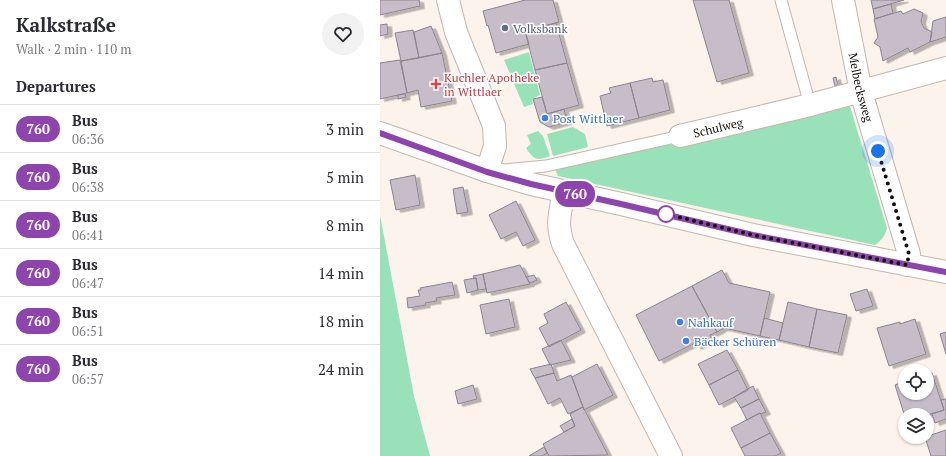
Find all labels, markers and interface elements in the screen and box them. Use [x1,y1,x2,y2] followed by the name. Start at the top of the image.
[16,12,116,37] text: Kalkstraße
[322,13,364,55] button: heart
[513,21,568,36] place label: Volksbank
[500,23,510,33] marker: Volksbank
[16,40,131,58] text: Walk · 2 min · 110 m
[846,51,877,124] street label: Melbecksweg
[444,70,539,99] place label: Kuchler Apotheke in Wittlaer
[16,76,96,96] text: Departures
[431,79,441,89] marker: Kuchler Apotheke in Wittlaer
[72,110,98,130] text: Bus
[553,111,623,126] place label: Post Wittlaer
[540,113,550,123] marker: Post Wittlaer
[692,114,745,140] street label: Schulweg
[26,119,50,138] text: 760
[326,119,364,139] text: 3 min
[72,130,104,148] text: 06:36
[868,141,888,161] your location
[72,158,98,178] text: Bus
[26,167,50,186] text: 760
[326,167,364,187] text: 5 min
[72,178,104,196] text: 06:38
[552,181,598,207] line badge: 760
[563,184,587,203] text: 760
[657,205,675,223] unlabelled marker
[72,206,98,226] text: Bus
[26,215,50,234] text: 760
[326,215,364,235] text: 8 min
[72,226,104,244] text: 06:41
[72,254,98,274] text: Bus
[26,263,50,282] text: 760
[318,263,364,283] text: 14 min
[72,274,104,292] text: 06:47
[72,302,98,322] text: Bus
[26,311,50,330] text: 760
[318,311,364,331] text: 18 min
[688,315,734,330] place label: Nahkauf
[675,317,685,327] marker: Nahkauf
[72,322,104,340] text: 06:51
[694,334,776,349] place label: Bäcker Schüren
[681,336,691,346] marker: Bäcker Schüren
[72,350,98,370] text: Bus
[26,359,50,378] text: 760
[318,359,364,379] text: 24 min
[898,364,934,444] map controls
[898,364,934,400] button: locate
[72,370,104,388] text: 06:57
[898,408,934,444] button: layers

